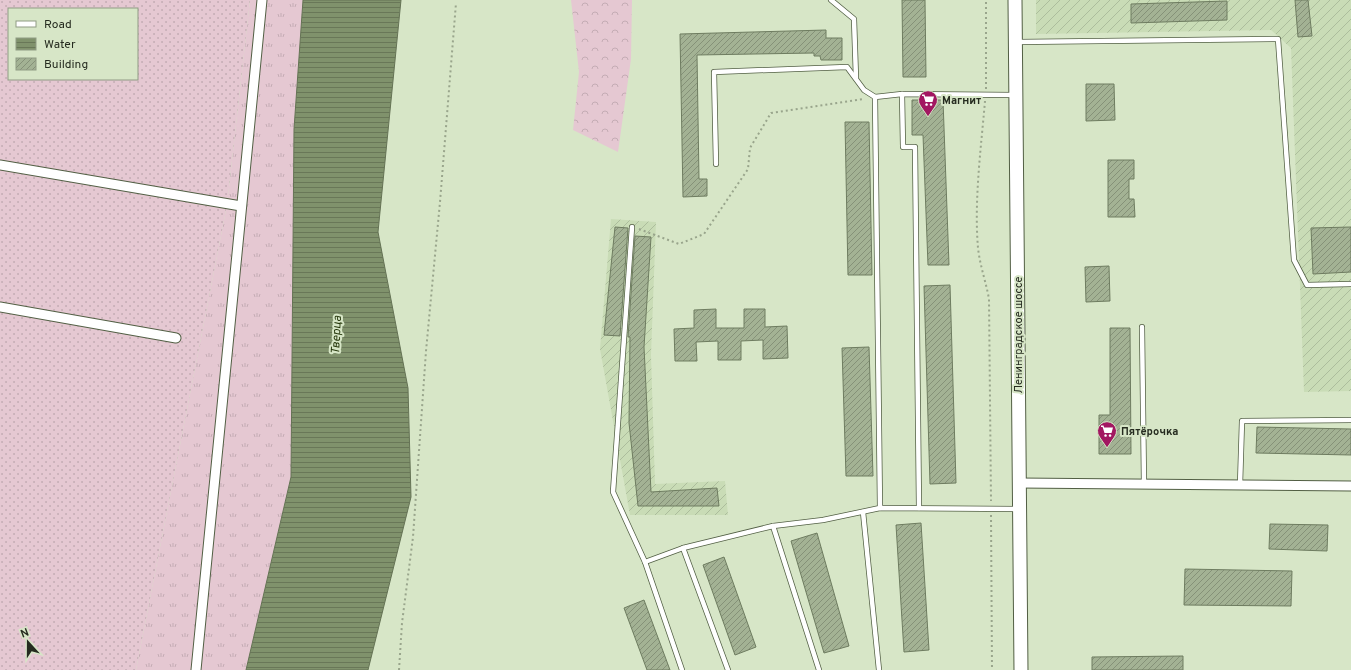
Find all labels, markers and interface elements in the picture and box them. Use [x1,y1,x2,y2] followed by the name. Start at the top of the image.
[8,8,138,80] legend
[44,17,72,33] text: Road
[44,37,76,53] text: Water
[44,57,88,73] text: Building
[917,89,939,117] supermarket icon: Магнит
[942,94,981,108] place label: Магнит
[1012,276,1026,394] street label: Ленинградское шоссе
[328,314,346,355] water label: Тверца
[1096,420,1118,448] supermarket icon: Пятёрочка
[1121,425,1179,439] place label: Пятёрочка
[8,622,48,662] north arrow
[19,626,31,642] text: N

